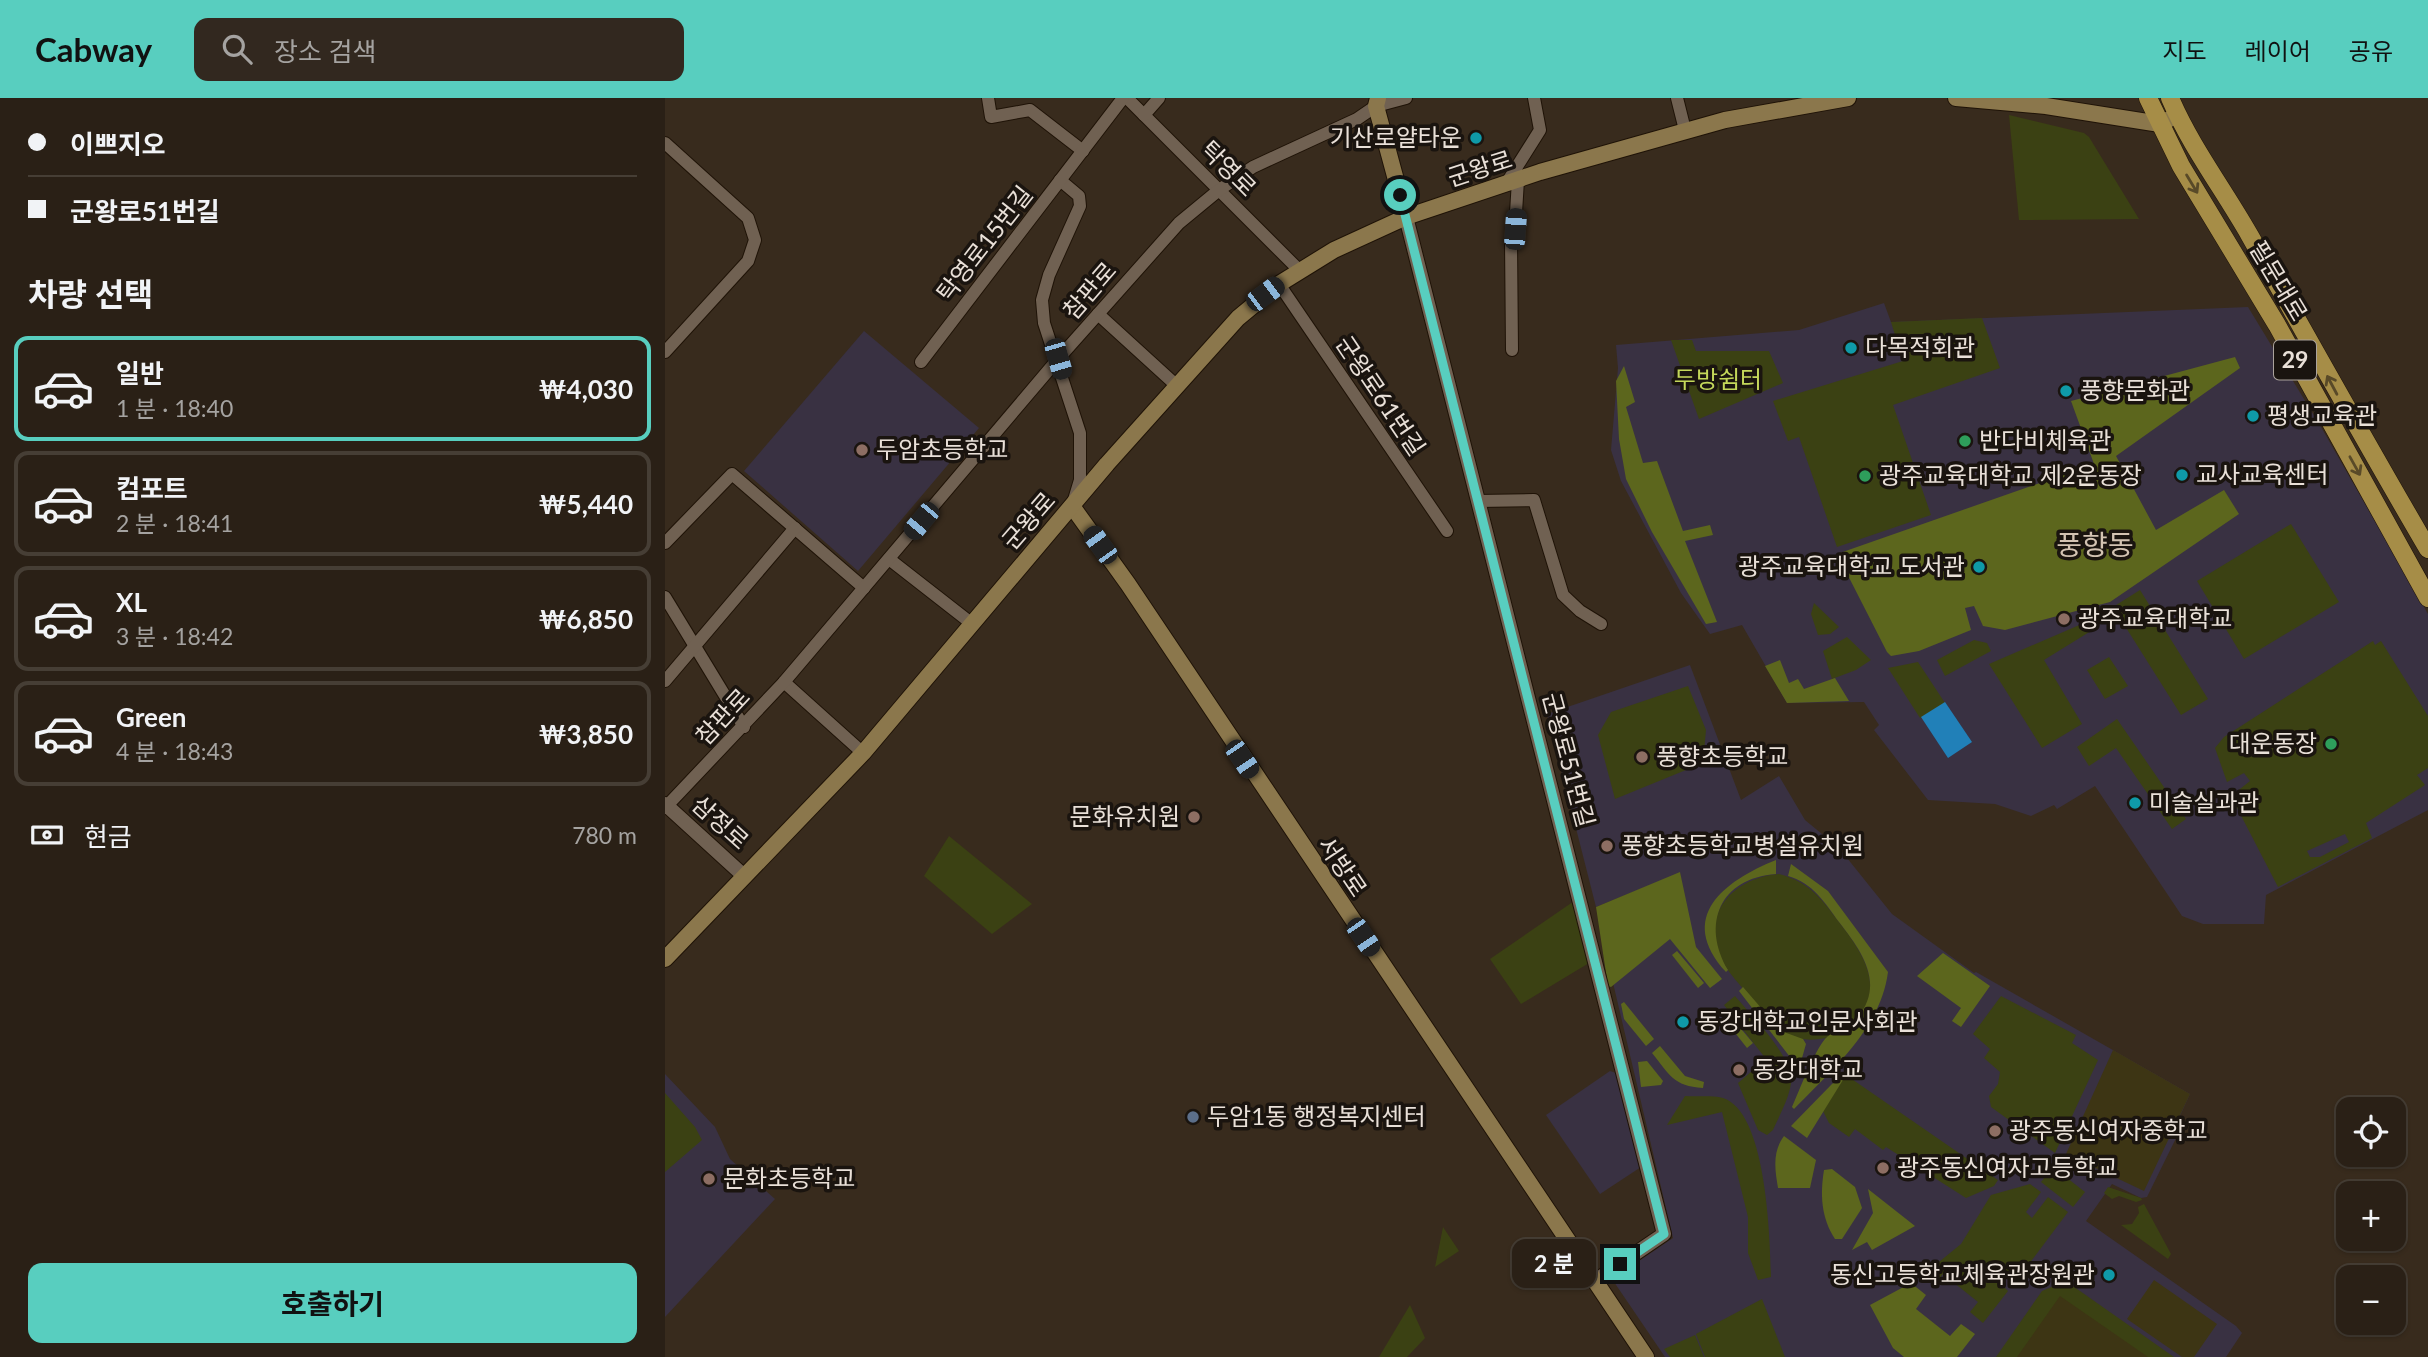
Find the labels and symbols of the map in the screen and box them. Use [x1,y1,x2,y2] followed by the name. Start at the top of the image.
[1330,122,1462,151] place label: 기산로얄타운
[1468,130,1484,146] marker: 기산로얄타운
[1195,134,1263,202] street label: 탁영로
[1444,144,1516,192] street label: 군왕로
[2185,174,2199,194] one-way arrow
[1384,179,1416,211] route start
[930,180,1038,306] street label: 탁영로15번길
[1504,207,1527,251] car
[2244,235,2314,326] street label: 필문대로
[1056,256,1122,325] street label: 참판로
[1242,273,1289,315] car
[1331,330,1432,461] street label: 군왕로61번길
[1865,332,1975,361] place label: 다목적회관
[1043,336,1074,382] car
[1843,340,1859,356] marker: 다목적회관
[2274,341,2316,380] road number: 29
[1674,364,1762,393] park label: 두방쉼터
[2080,375,2190,404] place label: 풍향문화관
[2324,375,2338,395] one-way arrow
[2058,383,2074,399] marker: 풍향문화관
[2267,400,2377,429] place label: 평생교육관
[2245,408,2261,424] marker: 평생교육관
[1979,425,2111,454] place label: 반다비체육관
[1957,433,1973,449] marker: 반다비체육관
[876,434,1008,463] place label: 두암초등학교
[854,442,870,458] marker: 두암초등학교
[2349,455,2362,476] one-way arrow
[2196,459,2328,488] place label: 교사교육센터
[1879,460,2142,489] place label: 광주교육대학교 제2운동장
[2174,467,2190,483] marker: 교사교육센터
[1857,468,1873,484] marker: 광주교육대학교 제2운동장
[995,486,1061,555] street label: 군왕로
[900,498,943,544] car
[1080,522,1121,568] car
[2056,527,2134,561] district label: 풍향동
[1738,551,1965,580] place label: 광주교육대학교 도서관
[1971,559,1987,575] marker: 광주교육대학교 도서관
[2078,603,2233,632] place label: 광주교육대학교
[2056,611,2072,627] marker: 광주교육대학교
[689,682,755,750] street label: 참판로
[1538,689,1601,830] street label: 군왕로51번길
[2229,728,2317,757] place label: 대운동장
[1222,736,1263,782] car
[2323,736,2339,752] marker: 대운동장
[1656,741,1788,770] place label: 풍향초등학교
[1634,749,1650,765] marker: 풍향초등학교
[2149,787,2259,816] place label: 미술실과관
[687,789,755,855] street label: 삼정로
[2127,795,2143,811] marker: 미술실과관
[1070,801,1180,830] place label: 문화유치원
[1186,809,1202,825] marker: 문화유치원
[1621,830,1864,859] place label: 풍향초등학교병설유치원
[1313,831,1374,902] street label: 서방로
[1599,838,1615,854] marker: 풍향초등학교병설유치원
[1343,914,1384,960] car
[1697,1006,1918,1035] place label: 동강대학교인문사회관
[1675,1014,1691,1030] marker: 동강대학교인문사회관
[1753,1054,1863,1083] place label: 동강대학교
[1731,1062,1747,1078] marker: 동강대학교
[1207,1101,1426,1130] place label: 두암1동 행정복지센터
[1185,1109,1201,1125] marker: 두암1동 행정복지센터
[2009,1115,2208,1144] place label: 광주동신여자중학교
[1987,1123,2003,1139] marker: 광주동신여자중학교
[1897,1152,2118,1181] place label: 광주동신여자고등학교
[1875,1160,1891,1176] marker: 광주동신여자고등학교
[723,1163,855,1192] place label: 문화초등학교
[701,1171,717,1187] marker: 문화초등학교
[1511,1240,1595,1288] callout: 2 분
[1604,1248,1636,1280] route end
[1830,1259,2095,1288] place label: 동신고등학교체육관장원관
[2101,1267,2117,1283] marker: 동신고등학교체육관장원관

